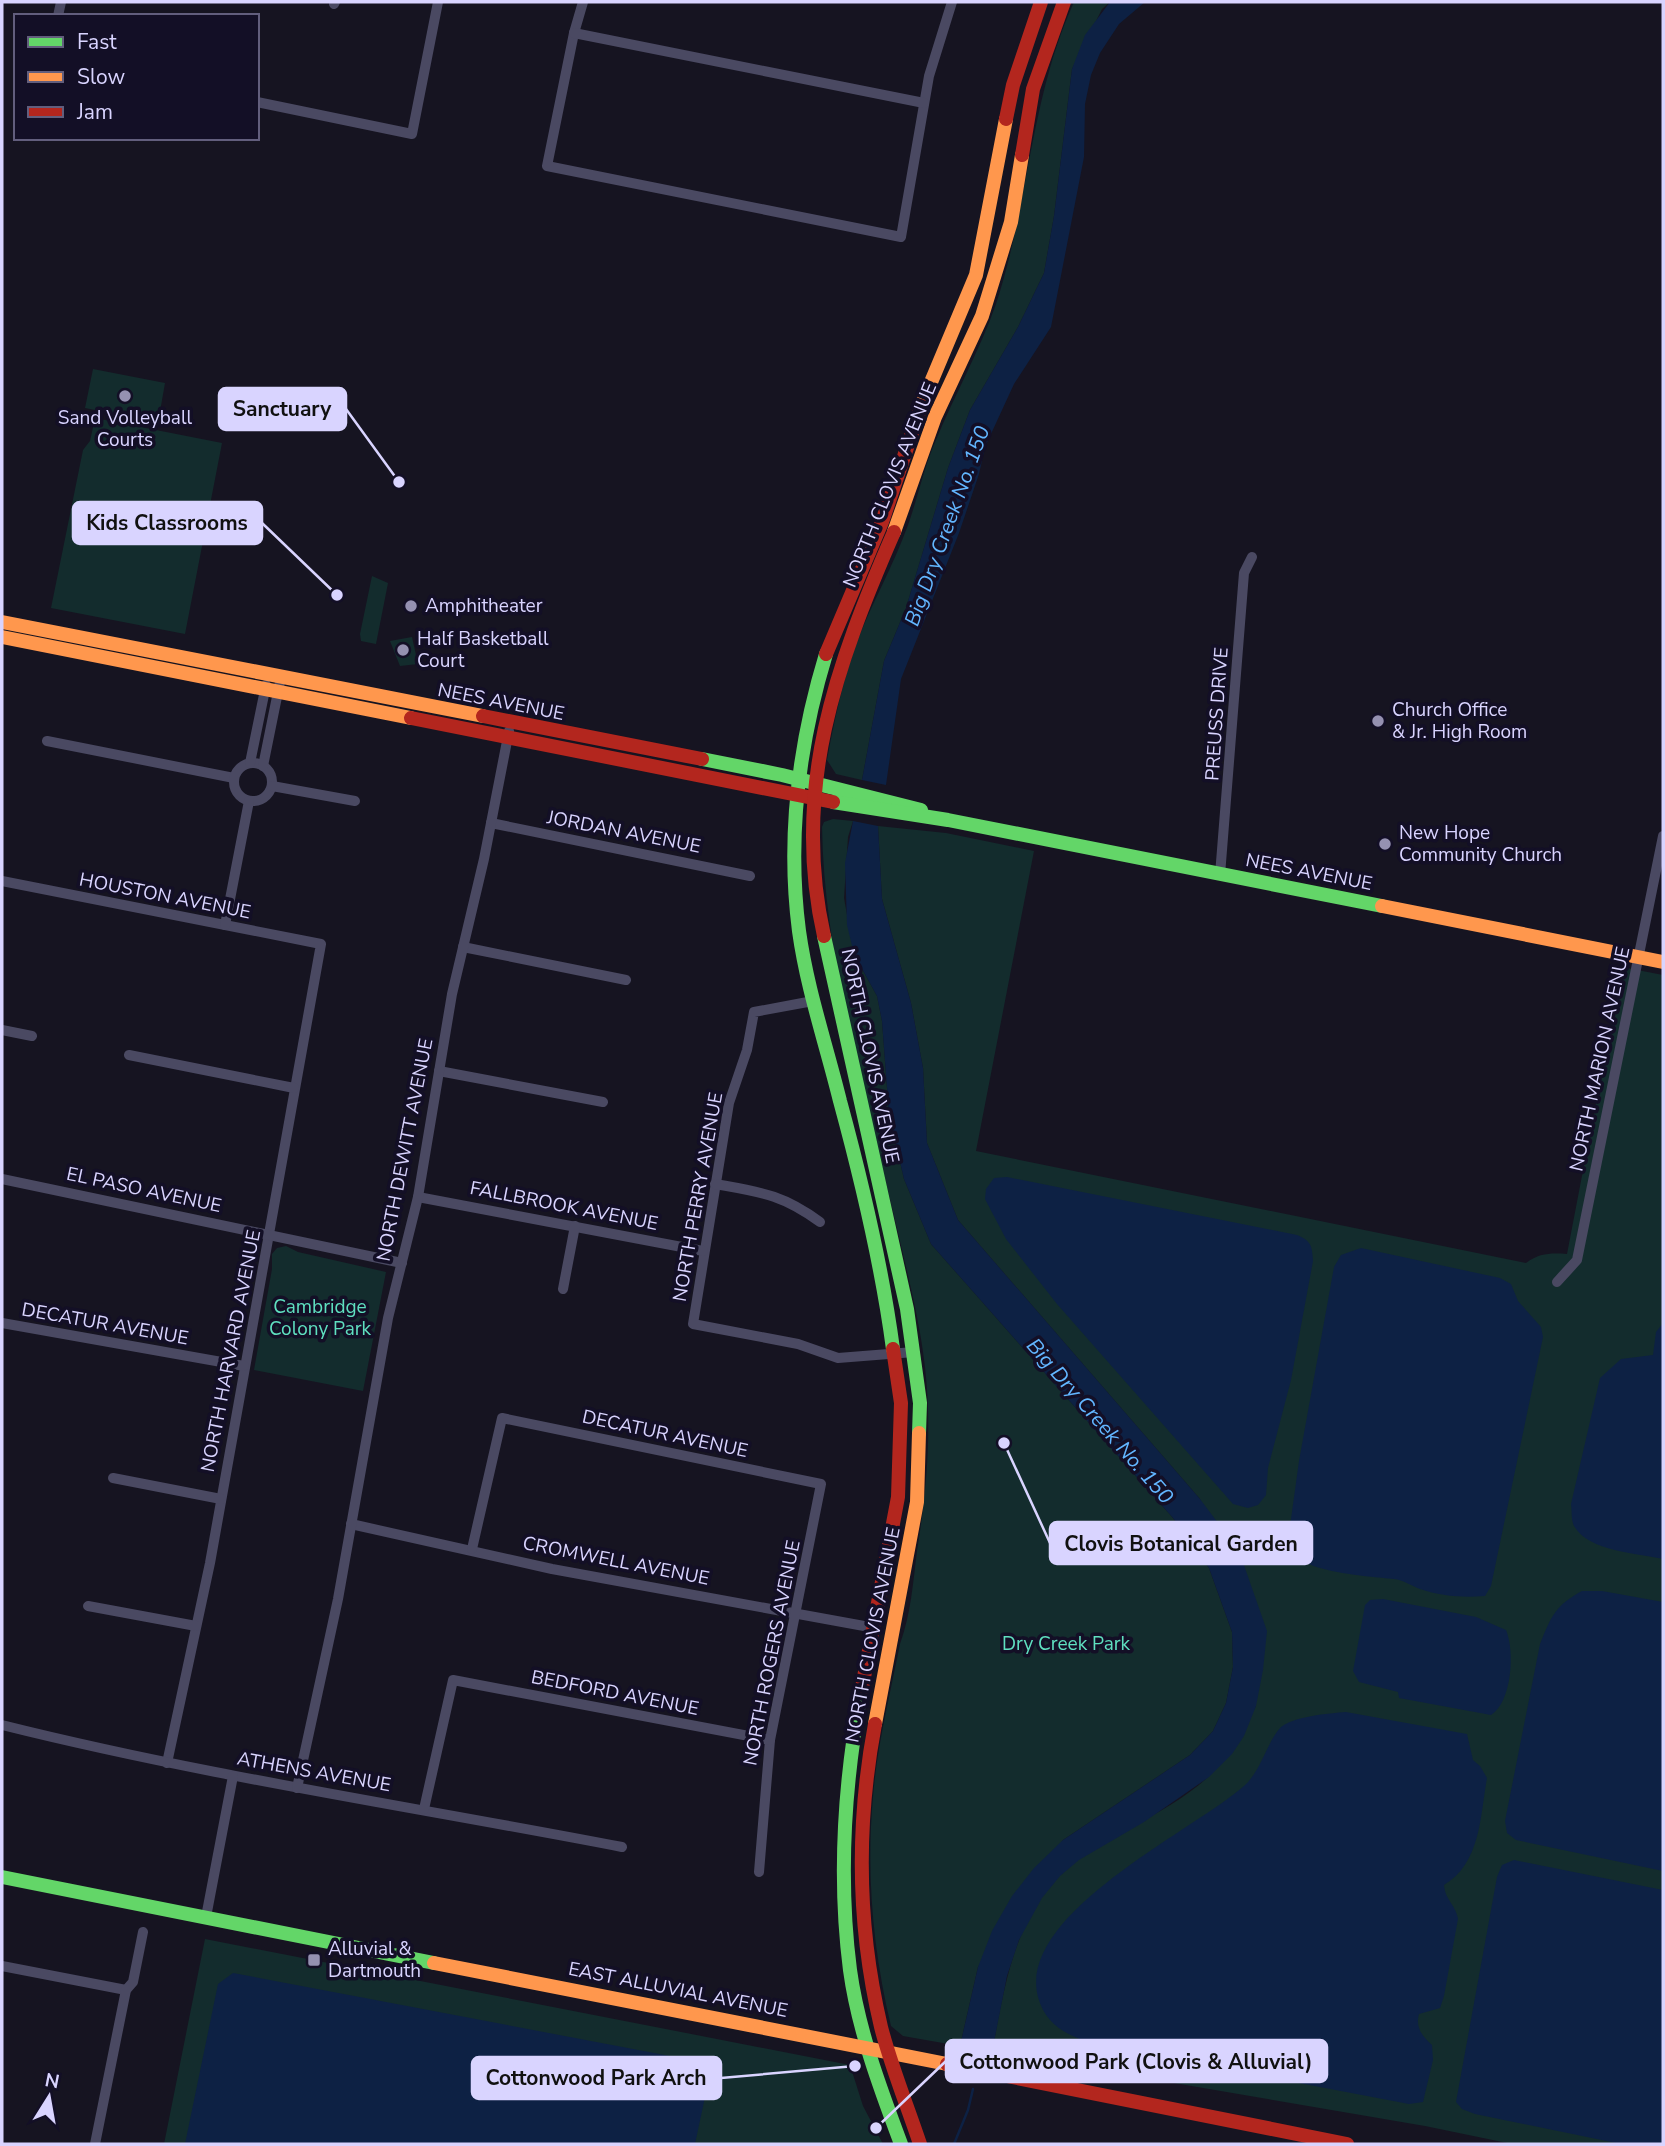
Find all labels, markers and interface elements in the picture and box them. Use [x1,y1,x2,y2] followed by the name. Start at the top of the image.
[14,14,259,140] legend
[77,28,117,56] text: Fast
[77,63,126,91] text: Slow
[76,98,113,126] text: Jam
[837,379,943,591] street label: NORTH CLOVIS AVENUE
[117,388,133,404] marker: Sand Volleyball Courts
[219,388,346,430] callout: Sanctuary
[233,395,332,423] text: Sanctuary
[58,405,193,453] place label: Sand Volleyball Courts
[898,422,996,630] water label: Big Dry Creek No. 150
[73,502,262,544] callout: Kids Classrooms
[86,509,248,537] text: Kids Classrooms
[425,593,543,619] place label: Amphitheater
[403,598,419,614] marker: Amphitheater
[417,626,549,674] place label: Half Basketball Court
[395,642,411,658] marker: Half Basketball Court
[1199,646,1235,782] street label: PREUSS DRIVE
[435,677,567,727] street label: NEES AVENUE
[1392,697,1527,745] place label: Church Office & Jr. High Room
[1370,713,1386,729] marker: Church Office & Jr. High Room
[544,804,703,860] street label: JORDAN AVENUE
[1399,820,1562,868] place label: New Hope Community Church
[1377,836,1393,852] marker: New Hope Community Church
[1243,847,1375,897] street label: NEES AVENUE
[77,867,253,925] street label: HOUSTON AVENUE
[1563,944,1637,1174] street label: NORTH MARION AVENUE
[835,946,905,1166] street label: NORTH CLOVIS AVENUE
[371,1036,439,1264] street label: NORTH DEWITT AVENUE
[667,1090,729,1304] street label: NORTH PERRY AVENUE
[64,1161,224,1219] street label: EL PASO AVENUE
[468,1175,660,1237] street label: FALLBROOK AVENUE
[195,1228,267,1474] street label: NORTH HARVARD AVENUE
[269,1294,372,1342] park label: Cambridge Colony Park
[20,1297,190,1351] street label: DECATUR AVENUE
[1020,1332,1180,1510] water label: Big Dry Creek No. 150
[580,1404,750,1464] street label: DECATUR AVENUE
[1050,1522,1312,1564] callout: Clovis Botanical Garden
[839,1525,907,1745] street label: NORTH CLOVIS AVENUE
[520,1530,712,1592] street label: CROMWELL AVENUE
[1064,1530,1298,1558] text: Clovis Botanical Garden
[737,1538,807,1768] street label: NORTH ROGERS AVENUE
[1002,1631,1131,1657] park label: Dry Creek Park
[529,1664,701,1722] street label: BEDFORD AVENUE
[235,1746,393,1798] street label: ATHENS AVENUE
[328,1936,421,1984] place label: Alluvial & Dartmouth
[306,1952,322,1968] marker: Alluvial & Dartmouth
[566,1956,790,2024] street label: EAST ALLUVIAL AVENUE
[946,2040,1327,2082] callout: Cottonwood Park (Clovis & Alluvial)
[959,2048,1313,2076] text: Cottonwood Park (Clovis & Alluvial)
[472,2057,721,2099] callout: Cottonwood Park Arch
[14,2062,84,2132] north arrow
[485,2064,707,2092] text: Cottonwood Park Arch
[43,2067,62,2095] text: N

